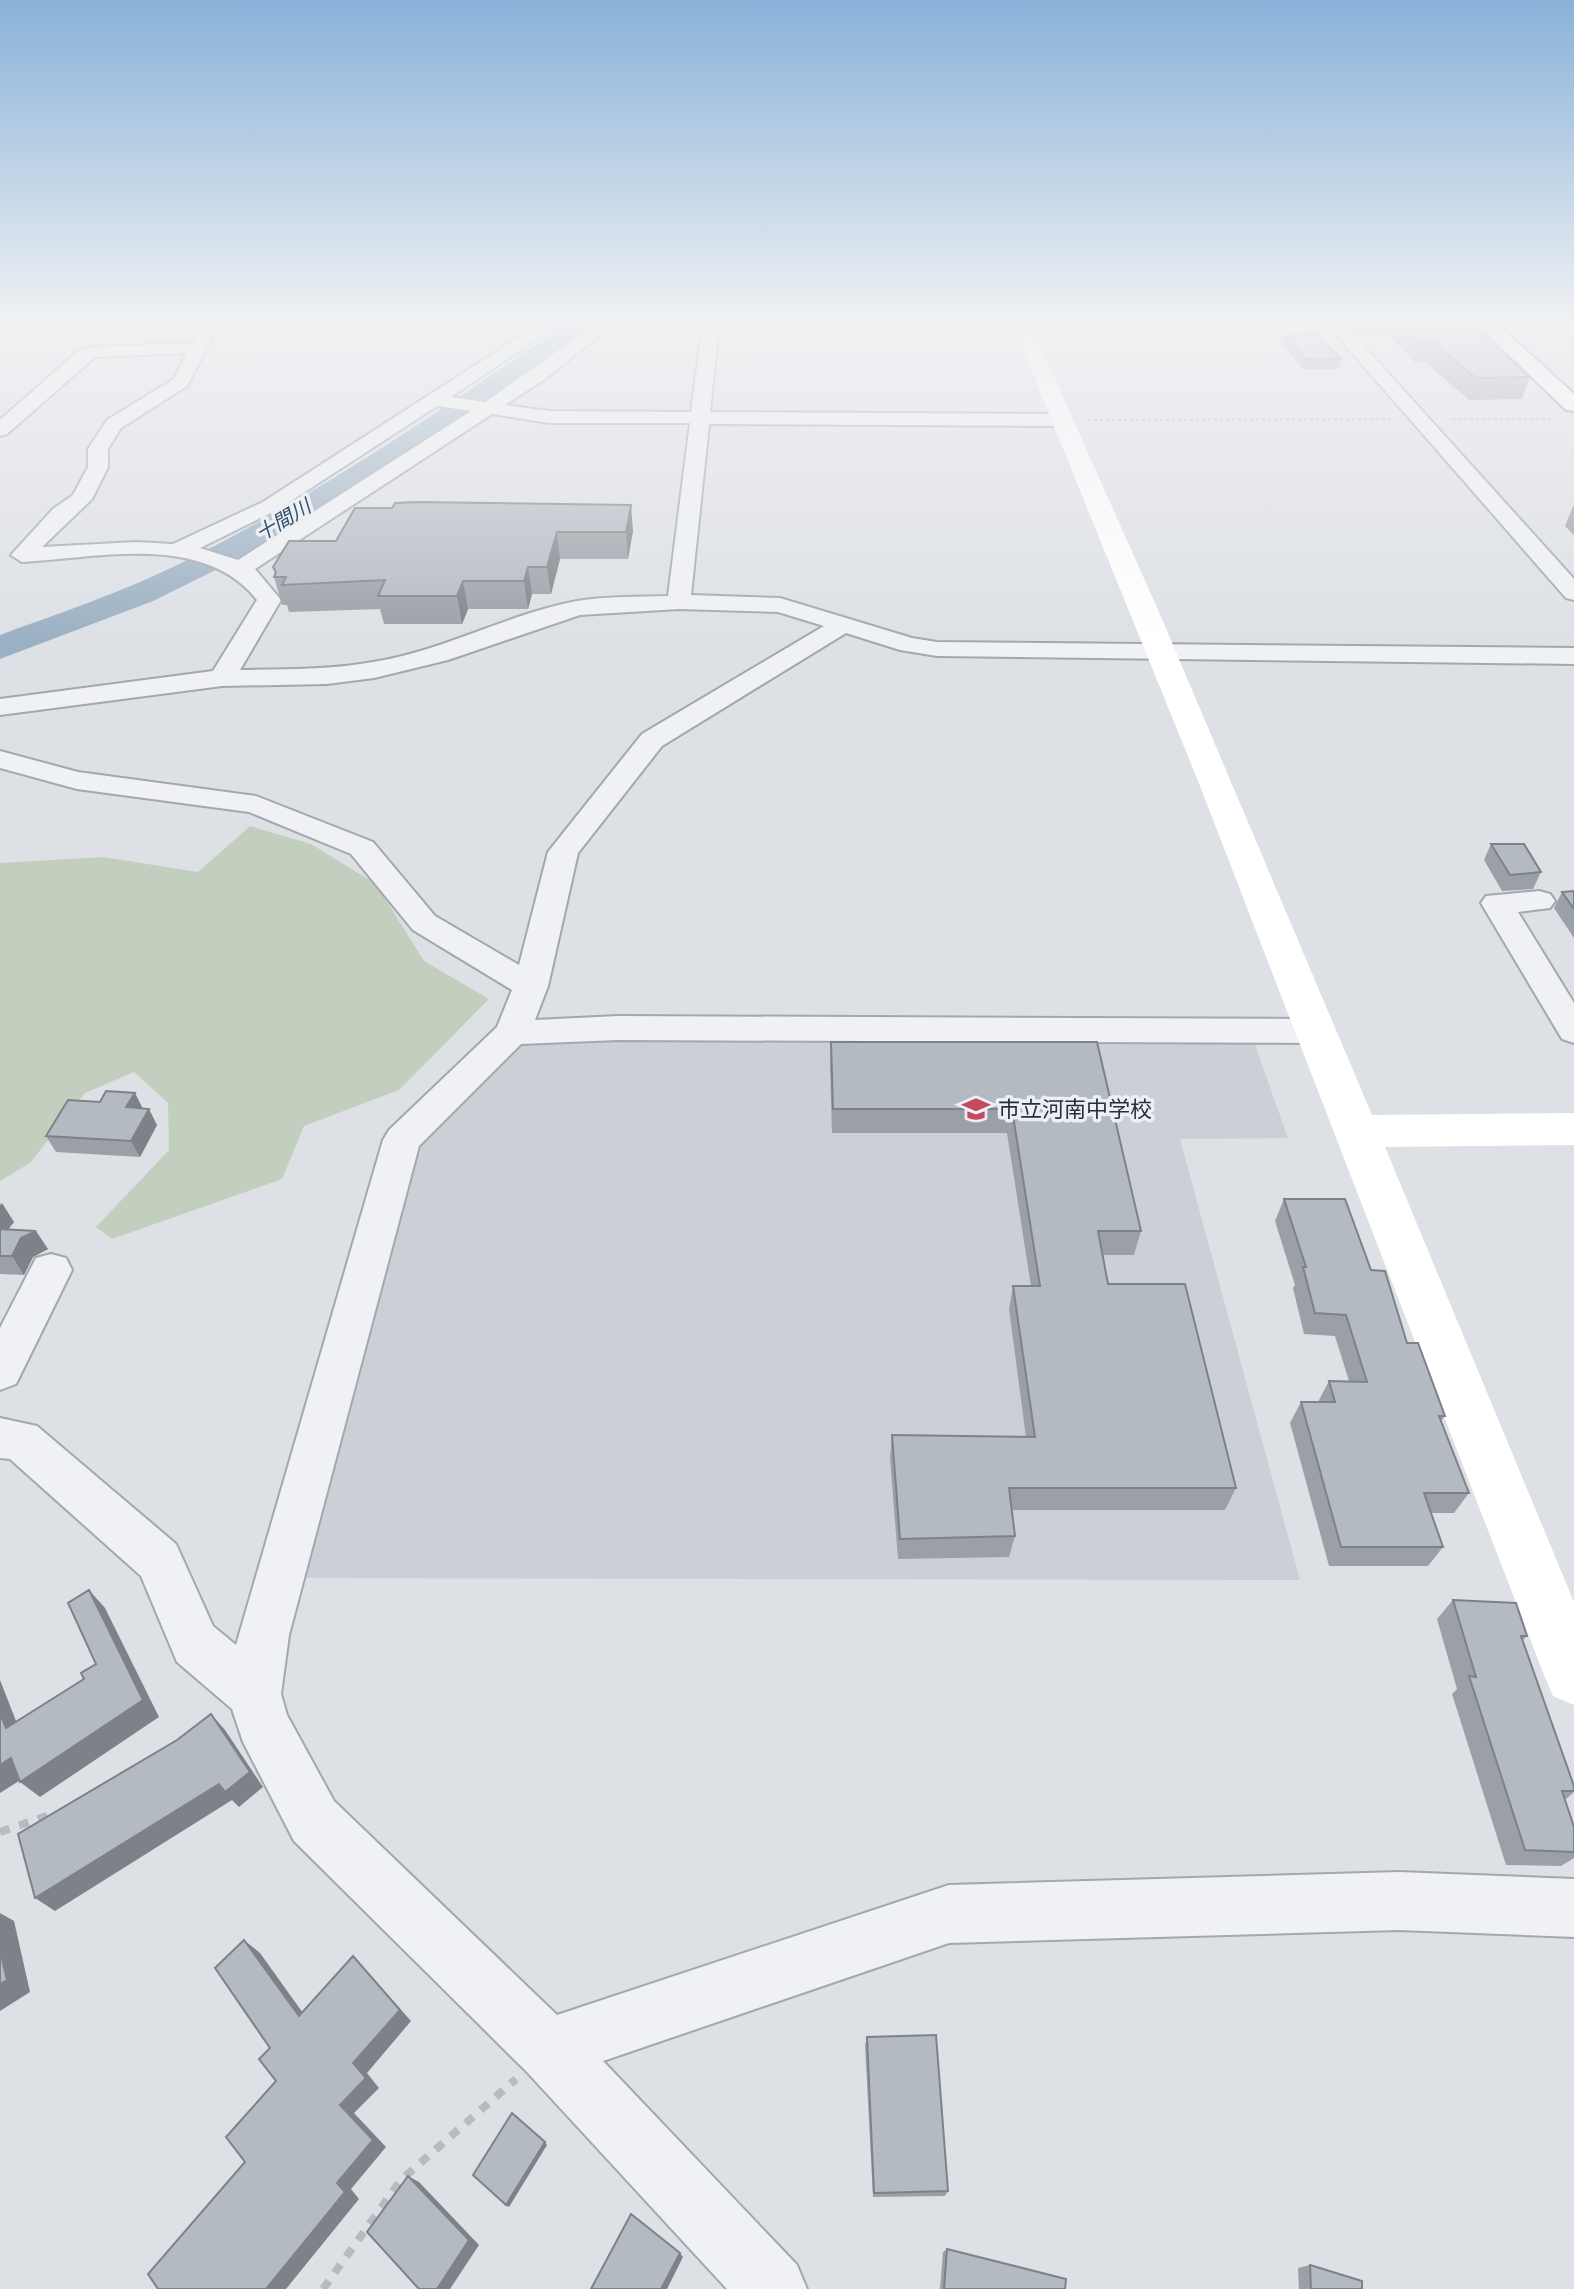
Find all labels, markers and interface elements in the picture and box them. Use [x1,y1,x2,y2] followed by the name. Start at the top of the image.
[251,493,317,546] water label: 十間川
[961,1094,991,1124] school or university icon: 市立河南中学校
[998,1097,1152,1122] place label: 市立河南中学校

